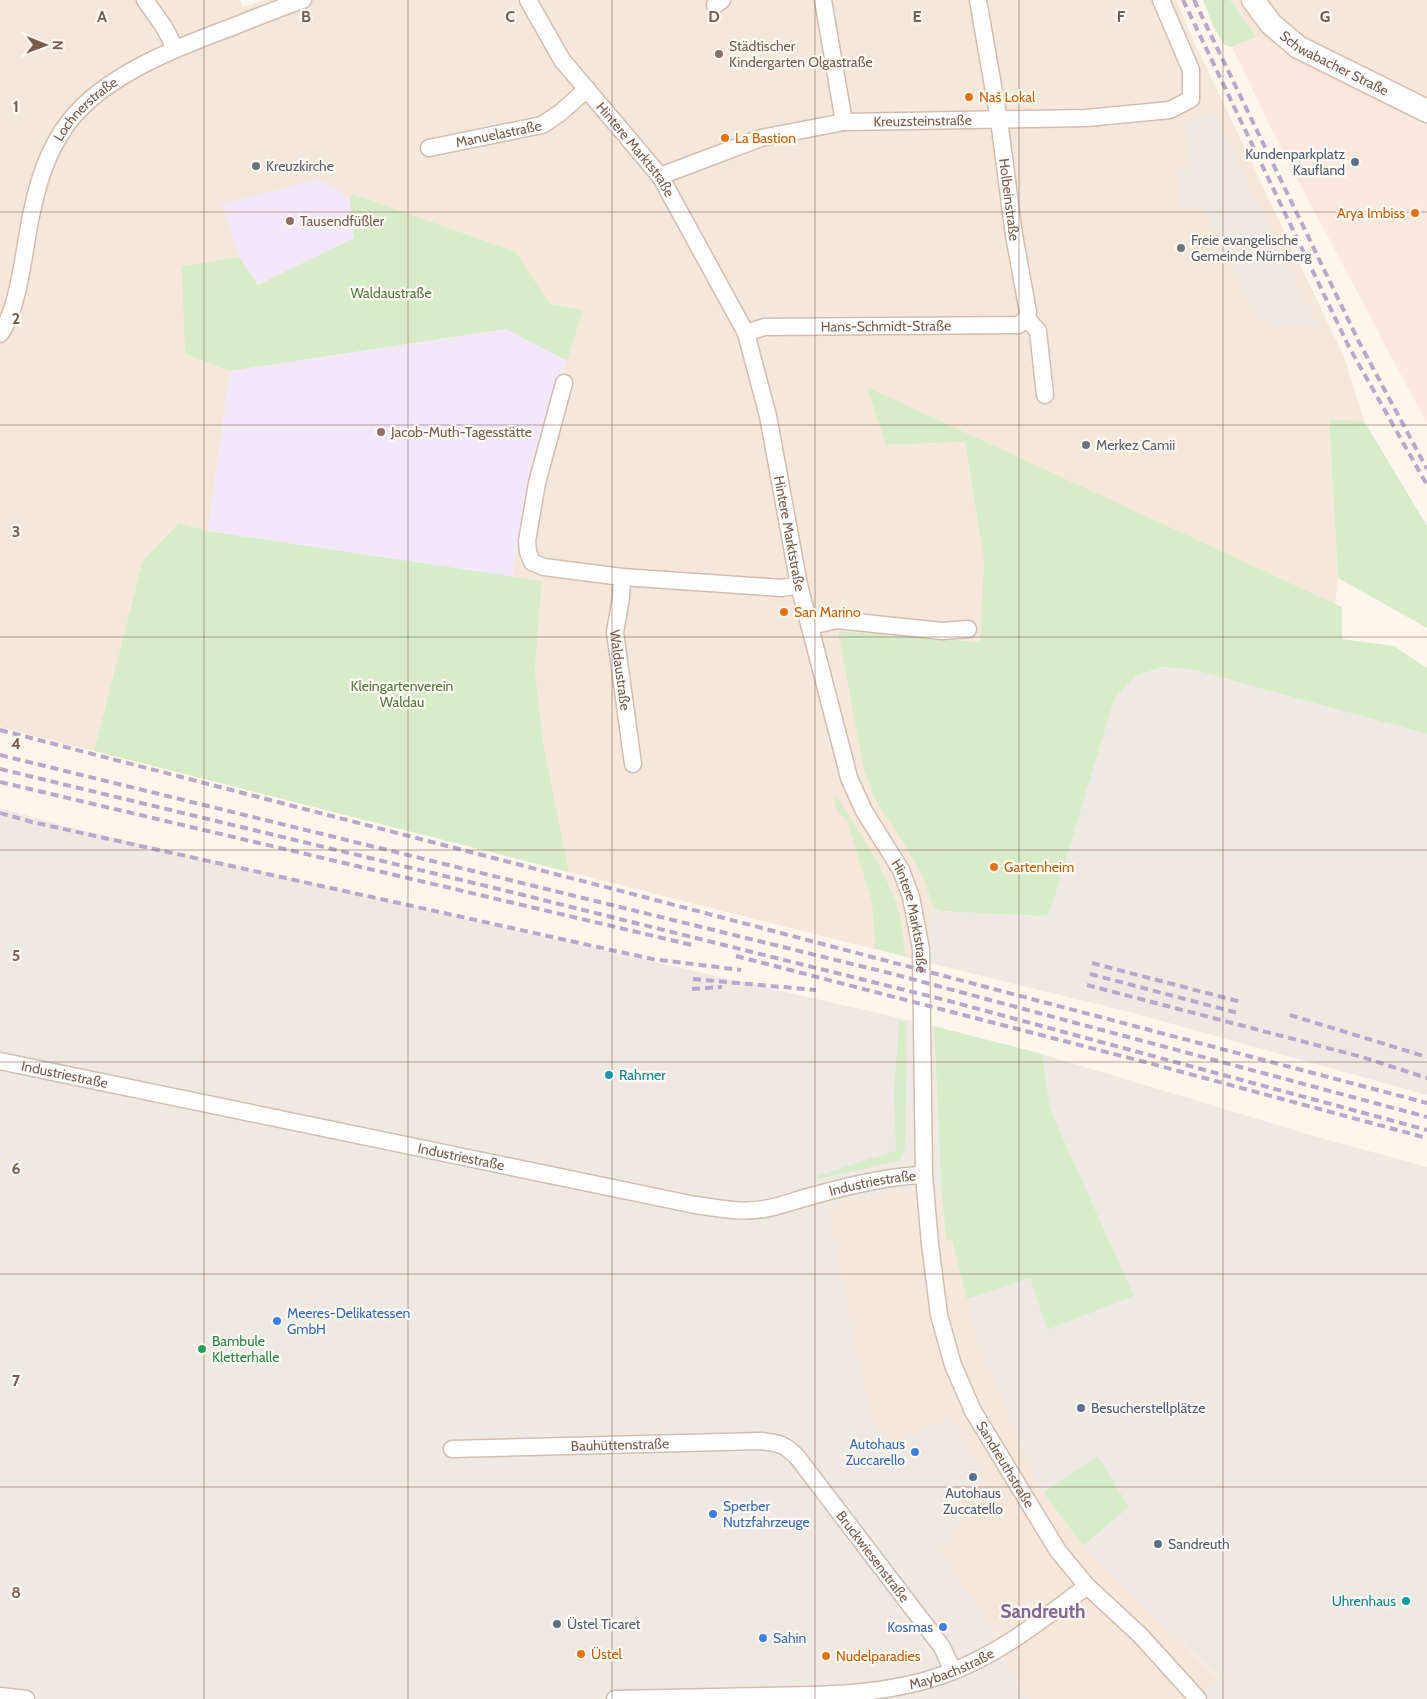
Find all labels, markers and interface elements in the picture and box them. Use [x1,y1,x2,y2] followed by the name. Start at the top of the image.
[97,7,107,26] text: A
[301,7,311,26] text: B
[505,7,515,26] text: C
[708,7,720,26] text: D
[912,7,922,26] text: E
[1117,7,1126,26] text: F
[1320,7,1330,26] text: G
[20,20,70,70] north arrow
[1276,27,1392,100] street label: Schwabacher Straße
[729,37,873,71] place label: Städtischer Kindergarten Olgastraße
[49,40,67,50] text: N
[713,48,725,60] marker: Städtischer Kindergarten Olgastraße
[49,73,121,144] street label: Lochnerstraße
[979,88,1036,106] place label: Naš Lokal
[963,91,975,103] marker: Naš Lokal
[13,97,19,116] text: 1
[592,98,679,200] street label: Hintere Marktstraße
[873,111,972,131] street label: Kreuzsteinstraße
[454,116,543,151] street label: Manuelastraße
[735,129,796,147] place label: La Bastion
[719,132,731,144] marker: La Bastion
[1245,145,1345,179] place label: Kundenparkplatz Kaufland
[1349,156,1361,168] marker: Kundenparkplatz Kaufland
[266,157,334,175] place label: Kreuzkirche
[995,157,1024,242] street label: Holbeinstraße
[250,160,262,172] marker: Kreuzkirche
[1337,204,1405,222] place label: Arya Imbiss
[1409,207,1421,219] marker: Arya Imbiss
[300,212,385,230] place label: Tausendfüßler
[284,215,296,227] marker: Tausendfüßler
[1191,231,1312,265] place label: Freie evangelische Gemeinde Nürnberg
[1175,242,1187,254] marker: Freie evangelische Gemeinde Nürnberg
[350,284,432,302] park label: Waldaustraße
[12,309,20,328] text: 2
[821,317,951,336] street label: Hans-Schmidt-Straße
[390,423,532,441] place label: Jacob-Muth-Tagesstätte
[375,426,387,438] marker: Jacob-Muth-Tagesstätte
[1096,436,1175,454] place label: Merkez Camii
[1080,439,1092,451] marker: Merkez Camii
[770,474,809,593] street label: Hintere Marktstraße
[12,522,20,541] text: 3
[794,603,861,621] place label: San Marino
[778,606,790,618] marker: San Marino
[606,629,635,712] street label: Waldaustraße
[351,677,454,711] park label: Kleingartenverein Waldau
[11,734,21,753] text: 4
[887,856,930,973] street label: Hintere Marktstraße
[1004,858,1074,876] place label: Gartenheim
[988,861,1000,873] marker: Gartenheim
[12,946,20,965] text: 5
[20,1057,110,1092] street label: Industriestraße
[619,1066,666,1084] place label: Rahmer
[603,1069,615,1081] marker: Rahmer
[416,1139,506,1174] street label: Industriestraße
[12,1159,21,1178] text: 6
[827,1166,917,1200] street label: Industriestraße
[287,1304,411,1338] place label: Meeres-Delikatessen GmbH
[271,1315,283,1327] marker: Meeres-Delikatessen GmbH
[212,1332,279,1366] place label: Bambule Kletterhalle
[196,1343,208,1355] marker: Bambule Kletterhalle
[12,1371,21,1390] text: 7
[1091,1399,1205,1417] place label: Besucherstellplätze
[1075,1402,1087,1414] marker: Besucherstellplätze
[972,1418,1039,1511] street label: Sandreuthstraße
[570,1434,669,1455] street label: Bauhüttenstraße
[845,1435,905,1469] place label: Autohaus Zuccarello
[909,1446,921,1458] marker: Autohaus Zuccarello
[967,1471,979,1483] marker: Autohaus Zuccatello
[943,1484,1003,1518] place label: Autohaus Zuccatello
[723,1497,810,1531] place label: Sperber Nutzfahrzeuge
[832,1507,914,1606] street label: Bruckwiesenstraße
[707,1508,719,1520] marker: Sperber Nutzfahrzeuge
[1168,1535,1230,1553] place label: Sandreuth
[1152,1538,1164,1550] marker: Sandreuth
[11,1583,21,1602] text: 8
[1332,1592,1396,1610] place label: Uhrenhaus
[1400,1595,1412,1607] marker: Uhrenhaus
[1000,1600,1086,1623] district label: Sandreuth
[567,1615,641,1633] place label: Üstel Ticaret
[551,1618,563,1630] marker: Üstel Ticaret
[887,1618,933,1636] place label: Kosmas
[937,1621,949,1633] marker: Kosmas
[773,1629,806,1647] place label: Sahin
[757,1632,769,1644] marker: Sahin
[907,1644,997,1693] street label: Maybachstraße
[591,1645,623,1663] place label: Üstel
[836,1647,921,1665] place label: Nudelparadies
[575,1648,587,1660] marker: Üstel
[820,1650,832,1662] marker: Nudelparadies

